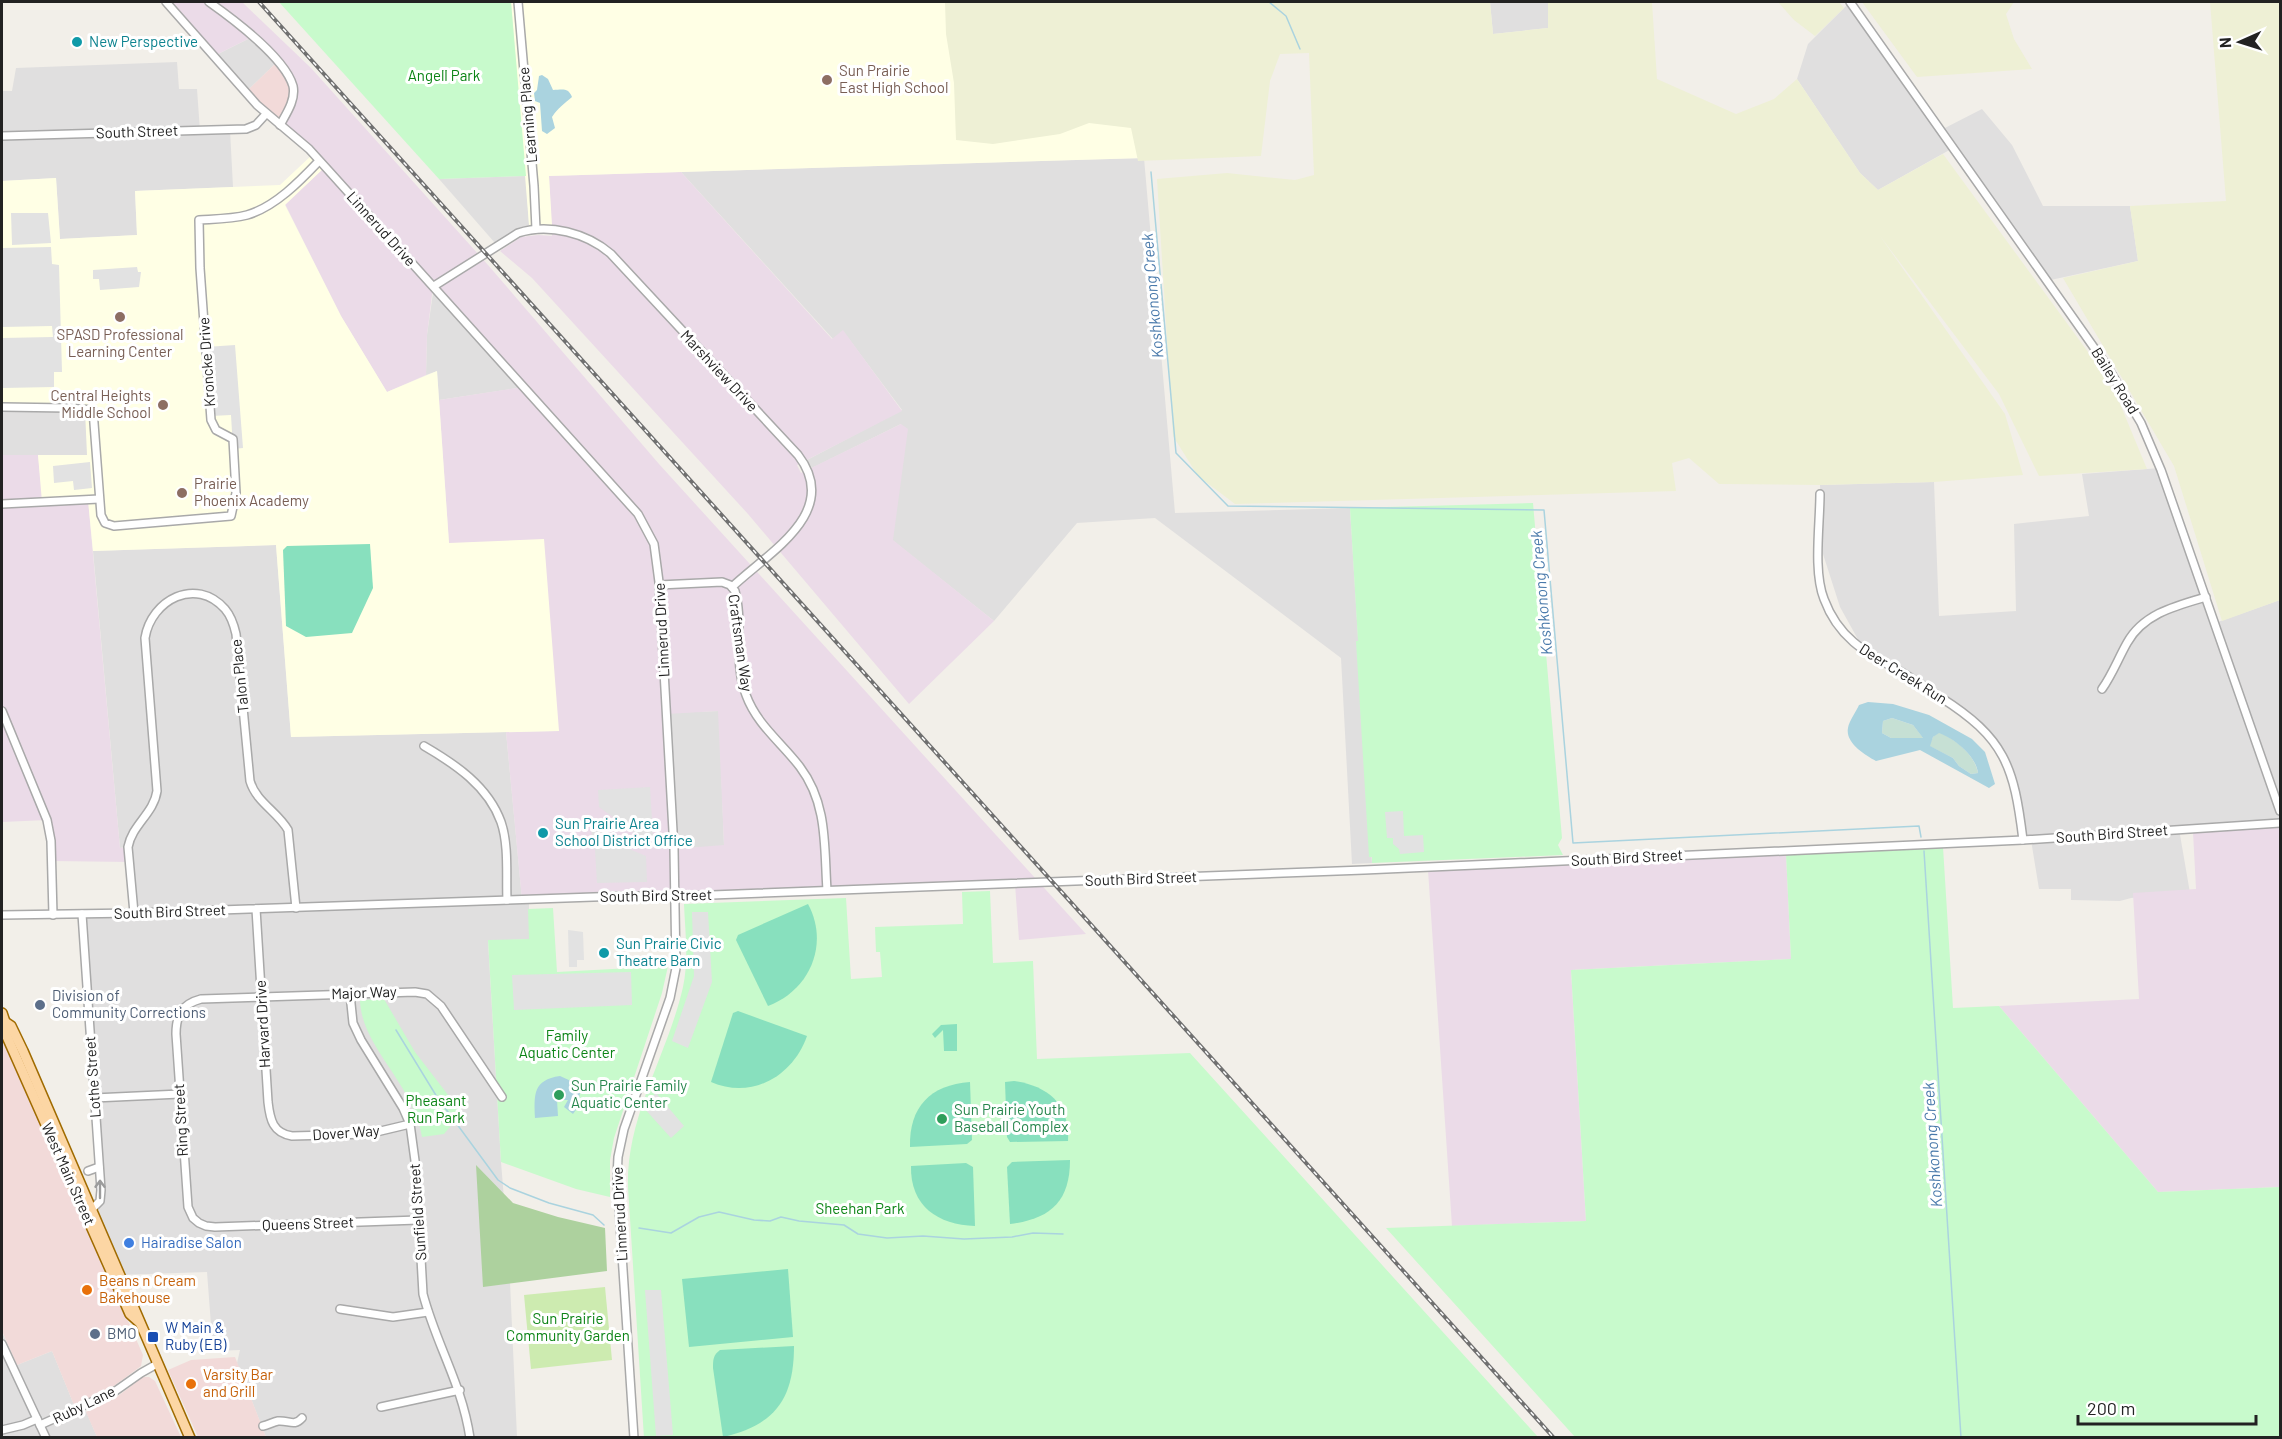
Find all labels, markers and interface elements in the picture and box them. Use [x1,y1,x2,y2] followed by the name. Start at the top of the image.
[2210,12,2270,72] north arrow
[89,32,198,50] place label: New Perspective
[70,35,84,49] marker: New Perspective
[2215,37,2234,49] text: N
[839,61,949,96] place label: Sun Prairie East High School
[408,66,481,84] park label: Angell Park
[514,66,540,164] street label: Learning Place
[820,73,834,87] marker: Sun Prairie East High School
[95,121,178,141] street label: South Street
[343,187,420,269] street label: Linnerud Drive
[1137,233,1166,359] water label: Koshkonong Creek
[113,310,127,324] marker: SPASD Professional Learning Center
[194,316,218,408] street label: Kroncke Drive
[56,325,184,360] place label: SPASD Professional Learning Center
[677,326,762,415] street label: Marshview Drive
[2088,344,2143,417] street label: Bailey Road
[50,386,151,421] place label: Central Heights Middle School
[156,398,170,412] marker: Central Heights Middle School
[194,474,309,509] place label: Prairie Phoenix Academy
[175,486,189,500] marker: Prairie Phoenix Academy
[1526,530,1555,656] water label: Koshkonong Creek
[650,582,672,678] street label: Linnerud Drive
[725,593,757,693] street label: Craftsman Way
[226,638,252,714] street label: Talon Place
[1856,639,1951,707] street label: Deer Creek Run
[555,814,693,849] place label: Sun Prairie Area School District Office
[2055,820,2169,846] street label: South Bird Street
[536,826,550,840] marker: Sun Prairie Area School District Office
[1570,845,1683,869] street label: South Bird Street
[1085,867,1197,889] street label: South Bird Street
[600,885,712,905] street label: South Bird Street
[114,900,226,922] street label: South Bird Street
[616,934,722,969] place label: Sun Prairie Civic Theatre Barn
[597,946,611,960] marker: Sun Prairie Civic Theatre Barn
[251,980,273,1068] street label: Harvard Drive
[331,982,397,1002] street label: Major Way
[52,986,206,1021] place label: Division of Community Corrections
[33,998,47,1012] marker: Division of Community Corrections
[519,1026,616,1061] park label: Family Aquatic Center
[80,1036,104,1119] street label: Lothe Street
[571,1076,687,1111] place label: Sun Prairie Family Aquatic Center
[1918,1082,1945,1208] water label: Koshkonong Creek
[169,1083,191,1157] street label: Ring Street
[552,1088,566,1102] marker: Sun Prairie Family Aquatic Center
[406,1091,466,1126] park label: Pheasant Run Park
[954,1100,1068,1135] place label: Sun Prairie Youth Baseball Complex
[935,1112,949,1126] marker: Sun Prairie Youth Baseball Complex
[38,1120,100,1228] street label: West Main Street
[312,1121,380,1143] street label: Dover Way
[405,1163,429,1261] street label: Sunfield Street
[608,1166,630,1262] street label: Linnerud Drive
[94,1180,106,1200] one-way arrow
[815,1199,905,1217] park label: Sheehan Park
[262,1212,354,1234] street label: Queens Street
[141,1233,242,1251] place label: Hairadise Salon
[122,1236,136,1250] marker: Hairadise Salon
[99,1271,196,1306] place label: Beans n Cream Bakehouse
[80,1283,94,1297] marker: Beans n Cream Bakehouse
[506,1309,630,1344] park label: Sun Prairie Community Garden
[165,1318,227,1353] place label: W Main & Ruby (EB)
[107,1324,136,1342] place label: BMO
[88,1327,102,1341] marker: BMO
[146,1330,160,1344] marker: W Main & Ruby (EB)
[203,1365,274,1400] place label: Varsity Bar and Grill
[184,1377,198,1391] marker: Varsity Bar and Grill
[49,1381,118,1427] street label: Ruby Lane
[2078,1388,2256,1426] scale bar
[2087,1397,2135,1419] text: 200 m

